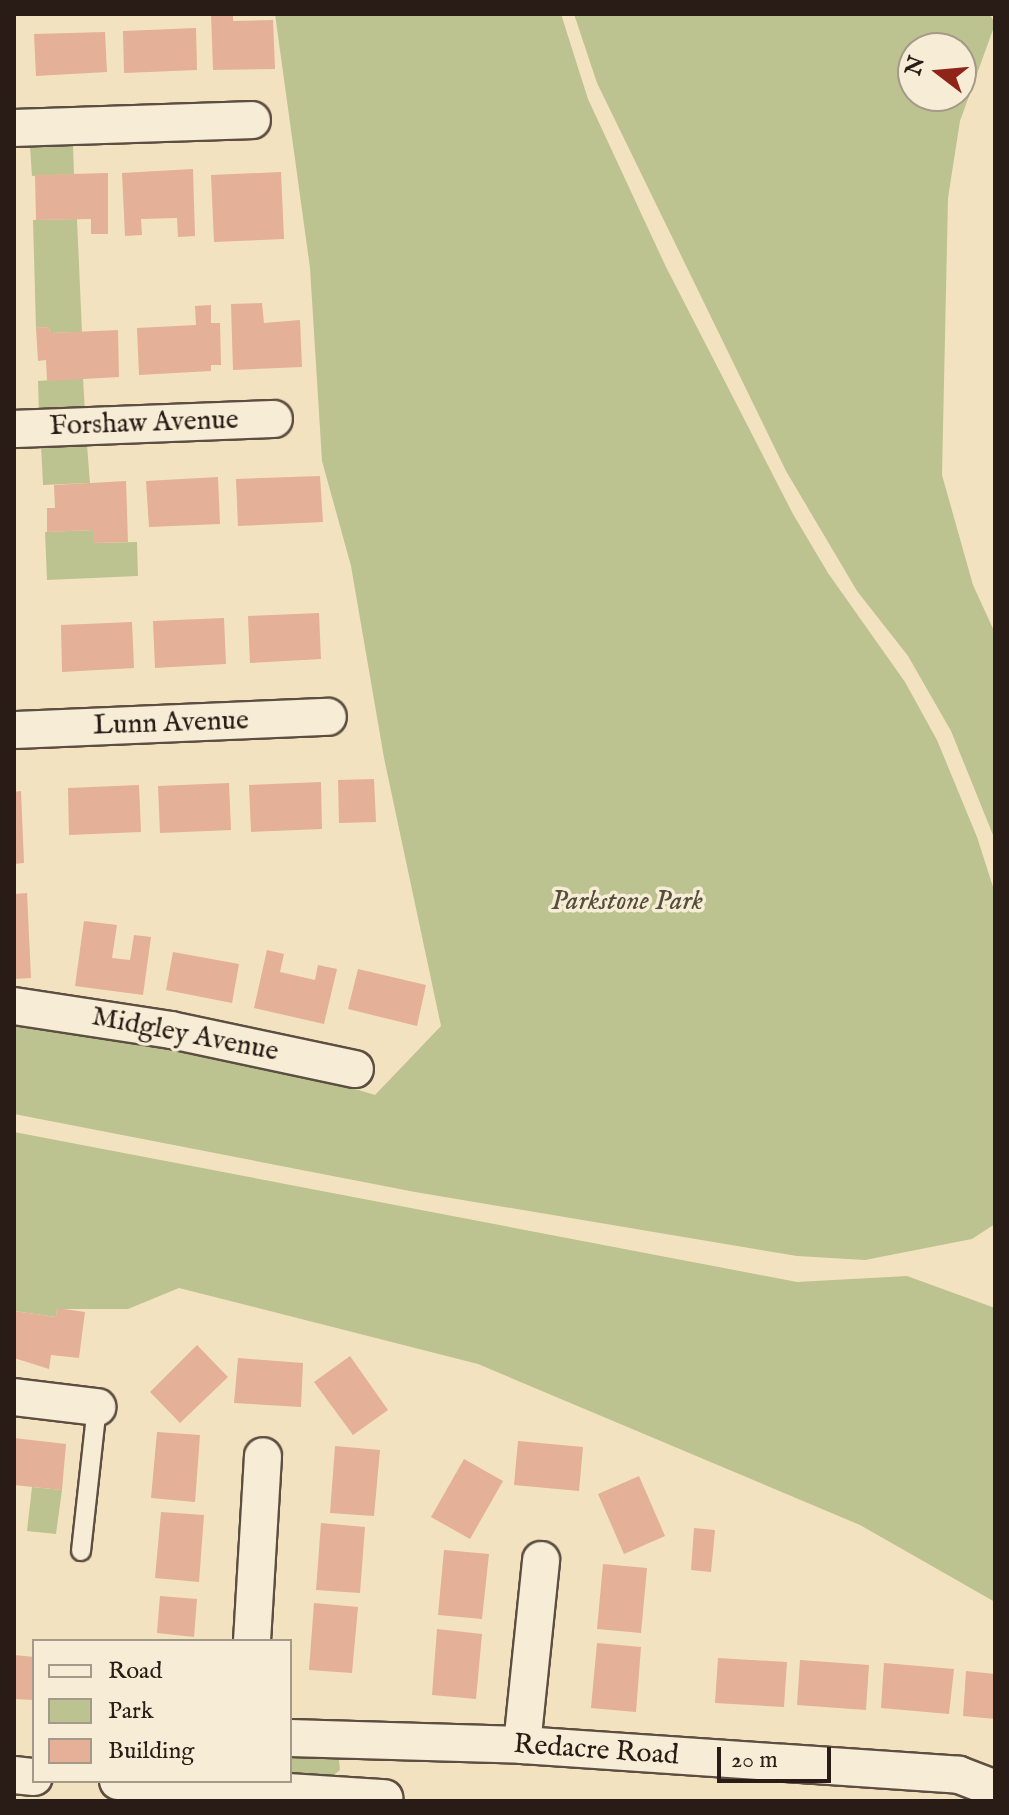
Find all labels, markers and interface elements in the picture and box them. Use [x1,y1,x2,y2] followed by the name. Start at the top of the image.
[897,32,977,112] north arrow
[900,53,932,79] text: N
[49,404,239,444] street label: Forshaw Avenue
[92,704,250,744] street label: Lunn Avenue
[551,885,703,919] park label: Parkstone Park
[89,1000,281,1070] street label: Midgley Avenue
[32,1639,292,1783] legend
[108,1656,162,1687] text: Road
[108,1696,154,1727] text: Park
[512,1728,680,1774] street label: Redacre Road
[721,1731,835,1781] scale bar
[108,1736,194,1767] text: Building
[731,1745,778,1776] text: 20 m

